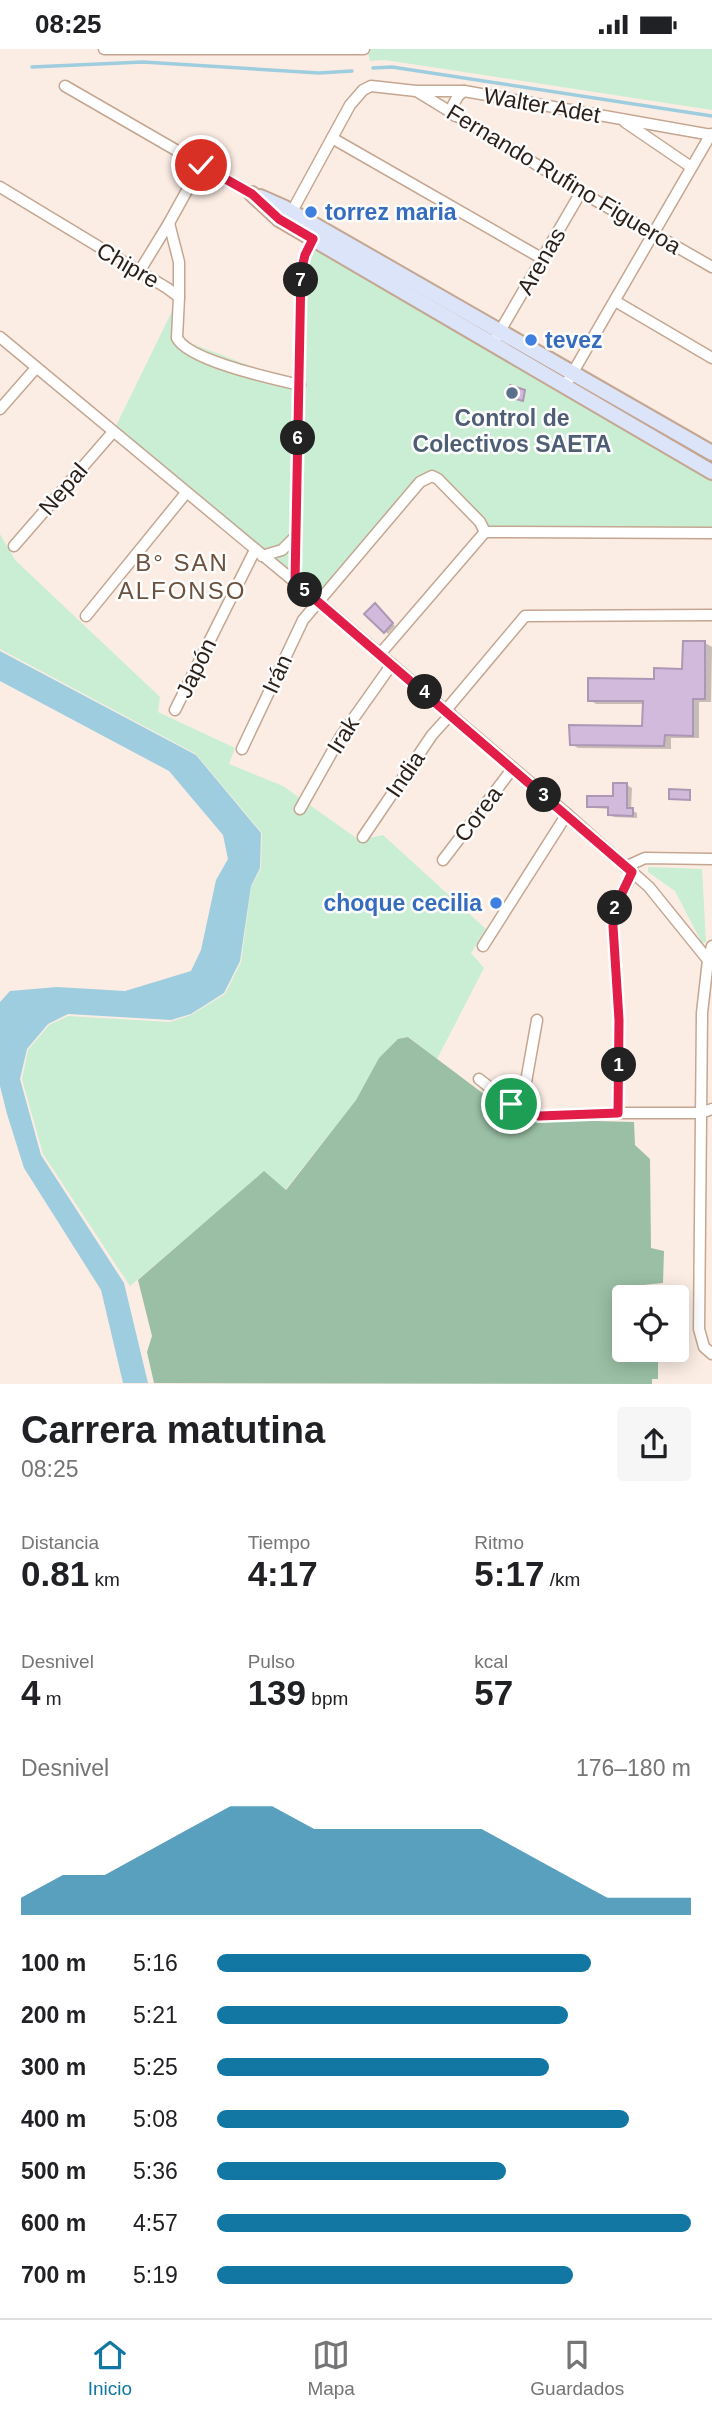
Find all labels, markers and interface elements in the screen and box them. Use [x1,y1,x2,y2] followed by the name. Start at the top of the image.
[35,9,102,39] text: 08:25
[482,82,603,128] street label: Walter Adet
[442,99,686,259] street label: Fernando Rufino Figueroa
[171,135,231,195] pin
[182,146,220,184] icon: check
[325,199,457,225] place label: torrez maria
[303,204,319,220] marker: torrez maria
[512,223,570,299] street label: Arenas
[92,237,164,293] street label: Chipre
[284,263,318,297] pin: 7
[295,269,306,290] text: 7
[545,327,603,353] place label: tevez
[523,332,539,348] marker: tevez
[504,385,520,401] marker: Control de Colectivos SAETA
[413,405,611,457] place label: Control de Colectivos SAETA
[280,421,316,455] pin: 6
[292,427,303,448] text: 6
[33,458,93,520] street label: Nepal
[118,549,246,604] district label: B° SAN ALFONSO
[288,573,322,607] pin: 5
[299,579,310,600] text: 5
[171,634,221,702] street label: Japón
[257,651,297,697] street label: Irán
[408,675,442,709] pin: 4
[419,681,430,702] text: 4
[322,711,364,758] street label: Irak
[380,746,430,802] street label: India
[526,777,562,813] pin: 3
[449,781,507,847] street label: Corea
[538,784,549,805] text: 3
[323,890,482,916] place label: choque cecilia
[598,891,632,925] pin: 2
[488,895,504,911] marker: choque cecilia
[609,897,620,918] text: 2
[602,1047,636,1083] pin: 1
[613,1054,624,1075] text: 1
[481,1074,541,1134] pin
[492,1085,530,1123] icon: arrive
[612,1285,689,1362] map controls
[612,1285,689,1362] button: locate
[617,1407,691,1481] button: share
[21,1409,325,1451] text: Carrera matutina
[21,1456,79,1482] text: 08:25
[21,1532,99,1553] text: Distancia
[248,1532,310,1553] text: Tiempo
[474,1532,524,1553] text: Ritmo
[21,1554,89,1593] text: 0.81
[248,1554,318,1593] text: 4:17
[474,1554,544,1593] text: 5:17
[89,1569,120,1590] text: km
[544,1569,580,1590] text: /km
[21,1651,94,1672] text: Desnivel
[248,1651,295,1672] text: Pulso
[474,1651,508,1672] text: kcal
[21,1673,40,1712] text: 4
[248,1673,306,1712] text: 139
[474,1673,513,1712] text: 57
[40,1688,62,1709] text: m
[306,1688,348,1709] text: bpm
[21,1755,109,1781] text: Desnivel
[576,1755,691,1781] text: 176–180 m
[21,1950,86,1976] text: 100 m
[133,1950,178,1976] text: 5:16
[21,2002,86,2028] text: 200 m
[133,2002,178,2028] text: 5:21
[21,2054,86,2080] text: 300 m
[133,2054,178,2080] text: 5:25
[21,2106,86,2132] text: 400 m
[133,2106,178,2132] text: 5:08
[21,2158,86,2184] text: 500 m
[133,2158,178,2184] text: 5:36
[21,2210,86,2236] text: 600 m
[133,2210,178,2236] text: 4:57
[21,2262,86,2288] text: 700 m
[133,2262,178,2288] text: 5:19
[88,2336,132,2400] tab: Inicio
[307,2336,355,2400] tab: Mapa
[530,2336,624,2400] tab: Guardados

